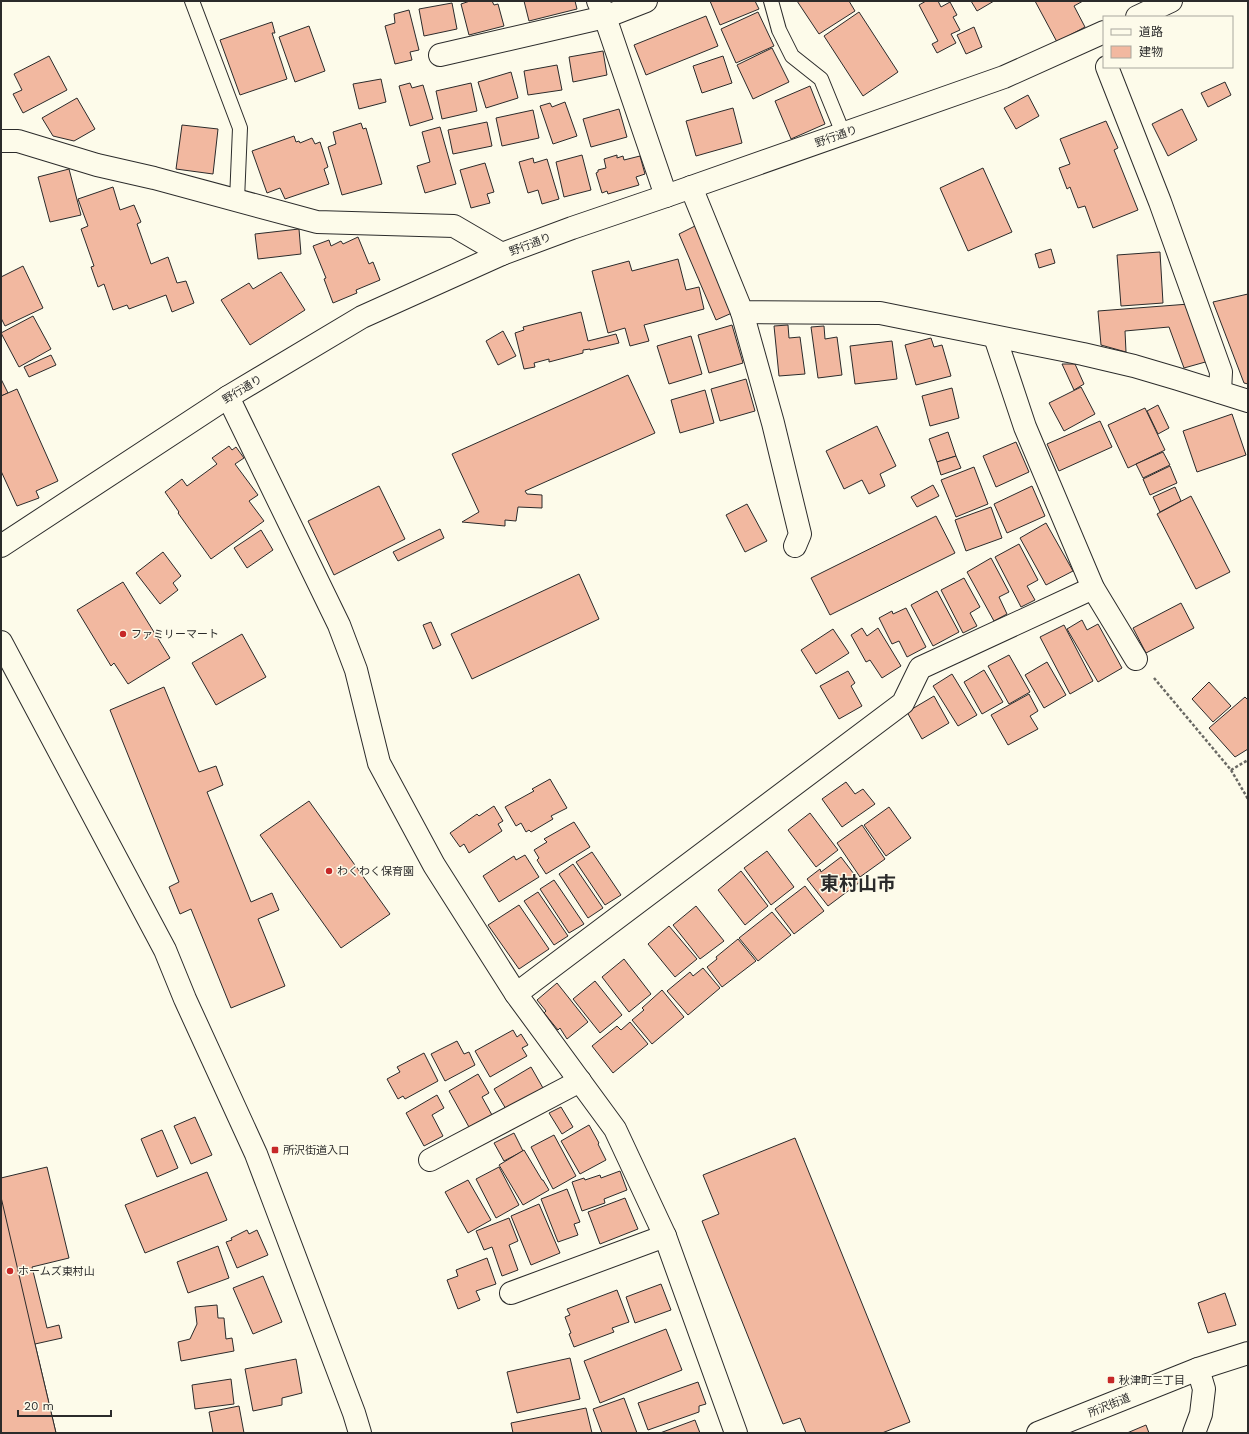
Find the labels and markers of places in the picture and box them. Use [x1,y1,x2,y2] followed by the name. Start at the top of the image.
[131,628,219,641] place label: ファミリーマート
[118,629,128,639] marker: ファミリーマート
[337,865,414,878] place label: わくわく保育園
[324,866,334,876] marker: わくわく保育園
[283,1144,349,1157] place label: 所沢街道入口
[270,1145,280,1155] marker: 所沢街道入口
[18,1265,95,1278] place label: ホームズ東村山
[5,1266,15,1276] marker: ホームズ東村山
[1119,1374,1185,1387] place label: 秋津町三丁目
[1106,1375,1116,1385] marker: 秋津町三丁目

